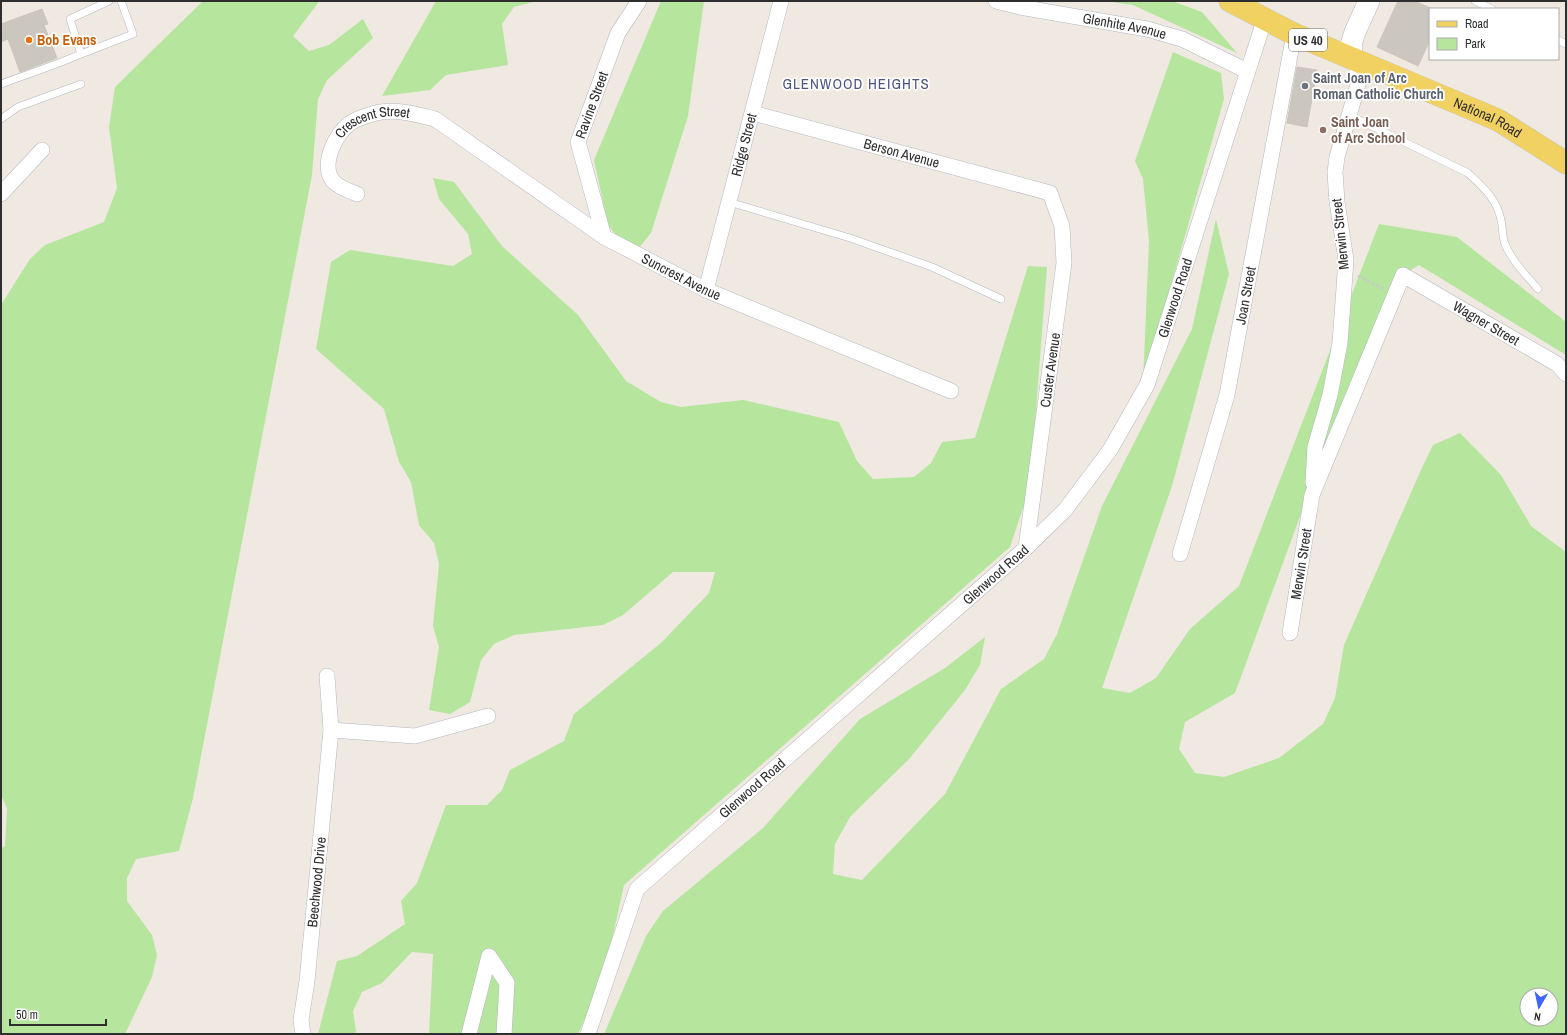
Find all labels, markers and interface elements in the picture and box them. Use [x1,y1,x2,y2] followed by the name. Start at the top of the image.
[1429,8,1559,60] legend
[1081,9,1168,43] street label: Glenhite Avenue
[1465,16,1489,32] text: Road
[1289,29,1327,51] road number: US 40
[37,31,96,49] place label: Bob Evans
[24,35,34,45] marker: Bob Evans
[1465,36,1485,52] text: Park
[571,69,612,141] street label: Ravine Street
[1313,69,1444,103] place label: Saint Joan of Arc Roman Catholic Church
[782,73,930,94] district label: GLENWOOD HEIGHTS
[1300,81,1310,91] marker: Saint Joan of Arc Roman Catholic Church
[1451,93,1525,142] street label: National Road
[331,102,411,142] street label: Crescent Street
[727,111,760,178] street label: Ridge Street
[1331,113,1405,147] place label: Saint Joan of Arc School
[1318,125,1328,135] marker: Saint Joan of Arc School
[862,134,942,172] street label: Berson Avenue
[1327,198,1353,270] street label: Merwin Street
[639,249,724,304] street label: Suncrest Avenue
[1154,256,1196,340] street label: Glenwood Road
[1231,265,1260,326] street label: Joan Street
[1450,297,1523,349] street label: Wagner Street
[1036,332,1064,408] street label: Custer Avenue
[1286,527,1316,601] street label: Merwin Street
[959,541,1033,609] street label: Glenwood Road
[715,754,789,822] street label: Glenwood Road
[303,836,330,928] street label: Beechwood Drive
[1519,987,1559,1027] north arrow
[10,1001,106,1027] scale bar
[16,1007,38,1023] text: 50 m
[1533,1009,1542,1024] text: N

